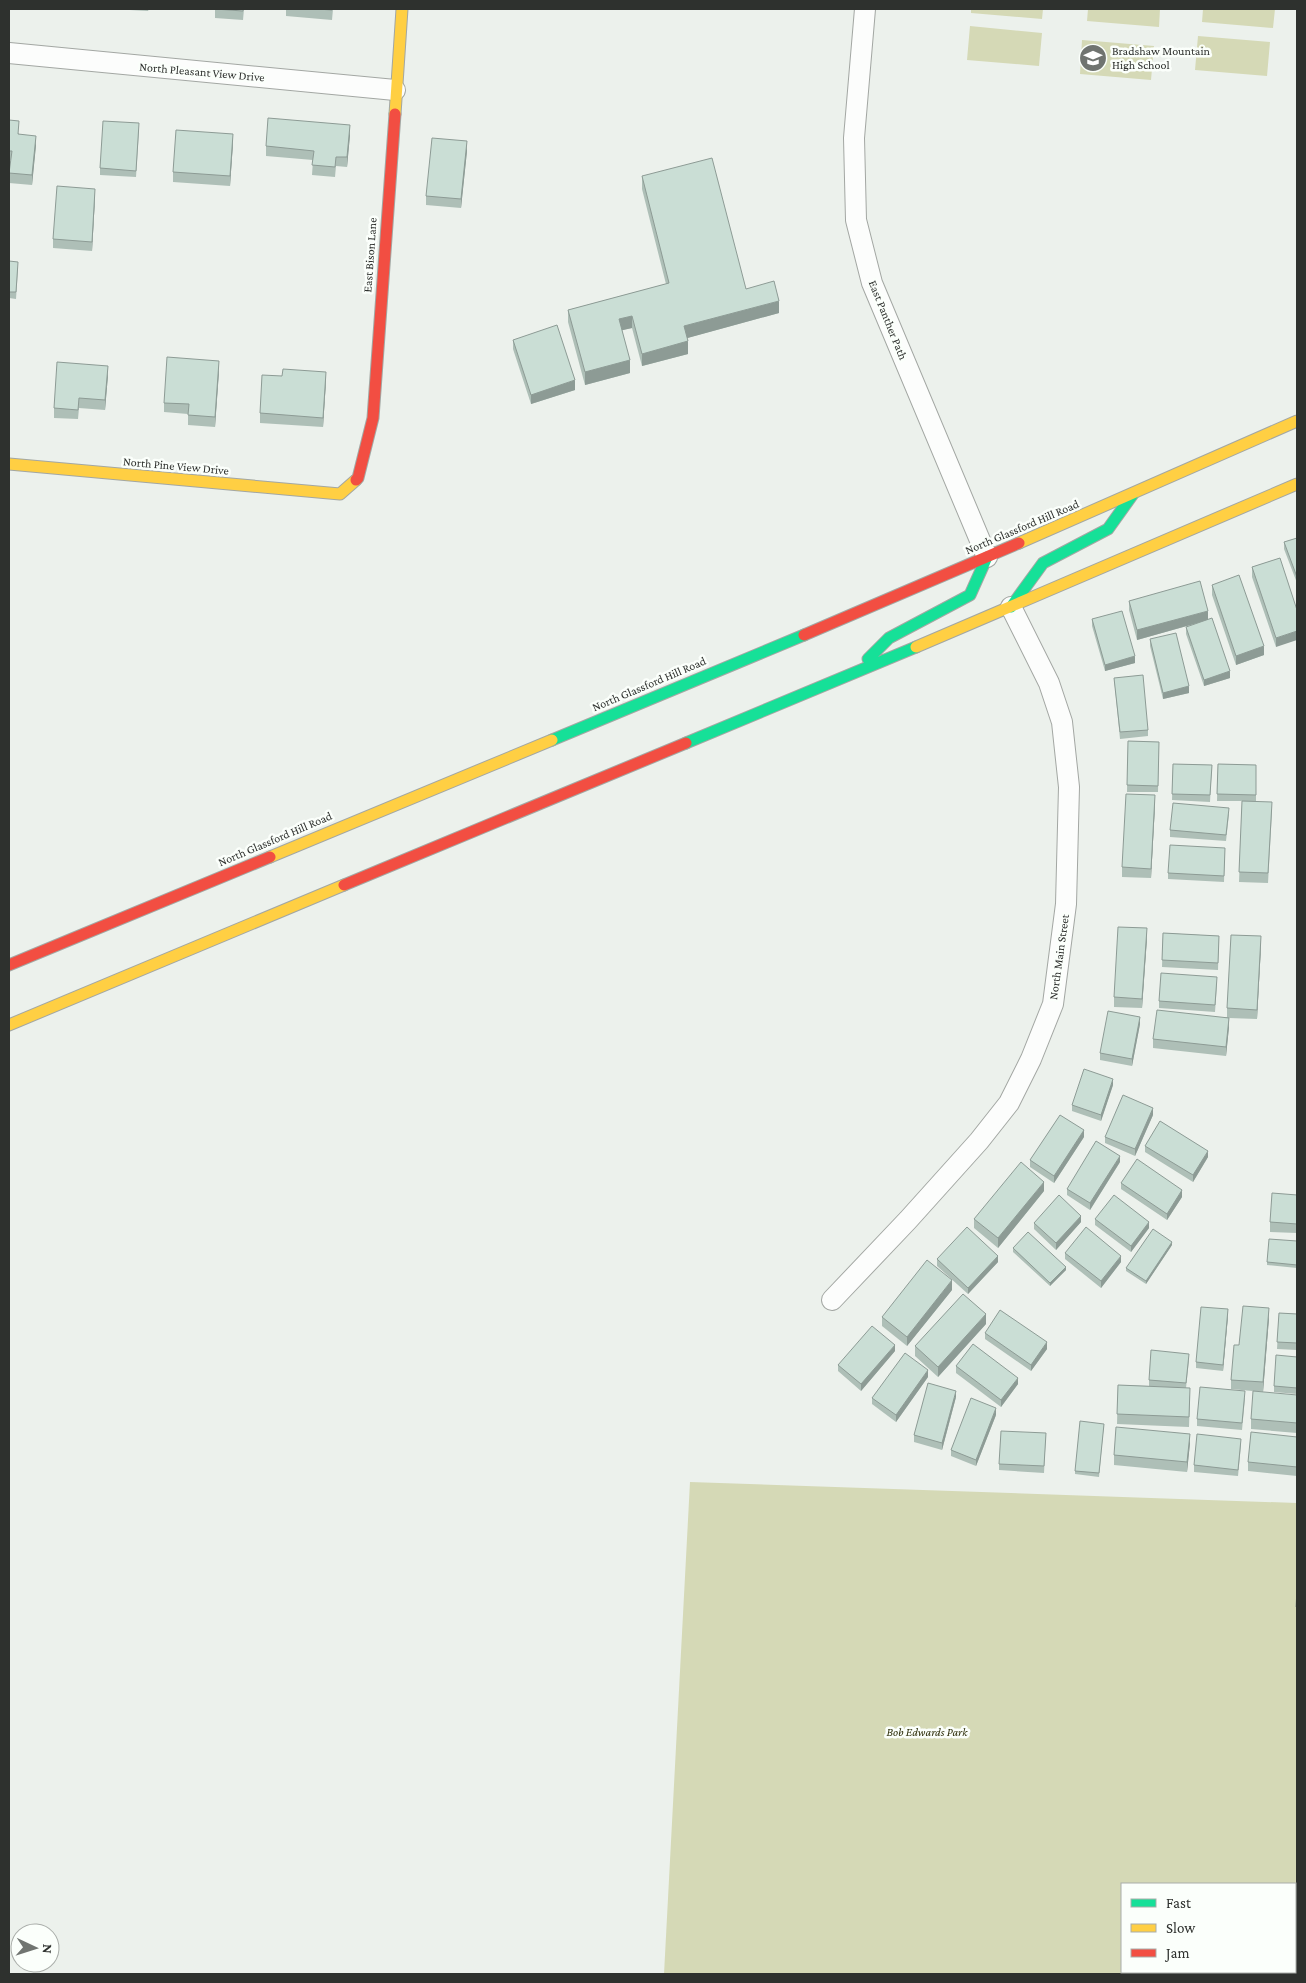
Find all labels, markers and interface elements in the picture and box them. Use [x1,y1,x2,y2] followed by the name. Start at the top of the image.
[1078,43,1108,73] school or university icon: Bradshaw Mountain High School
[1112,44,1211,72] place label: Bradshaw Mountain High School
[139,60,265,84] street label: North Pleasant View Drive
[360,217,380,293] street label: East Bison Lane
[866,278,911,362] street label: East Panther Path
[123,454,229,478] street label: North Pine View Drive
[963,496,1082,557] street label: North Glassford Hill Road
[590,653,709,714] street label: North Glassford Hill Road
[216,808,335,869] street label: North Glassford Hill Road
[1046,912,1072,1001] street label: North Main Street
[887,1725,968,1739] park label: Bob Edwards Park
[1121,1883,1296,1973] legend
[1166,1895,1192,1911] text: Fast
[1166,1920,1196,1936] text: Slow
[10,1923,60,1973] north arrow
[40,1944,56,1955] text: N
[1164,1945,1189,1962] text: Jam

